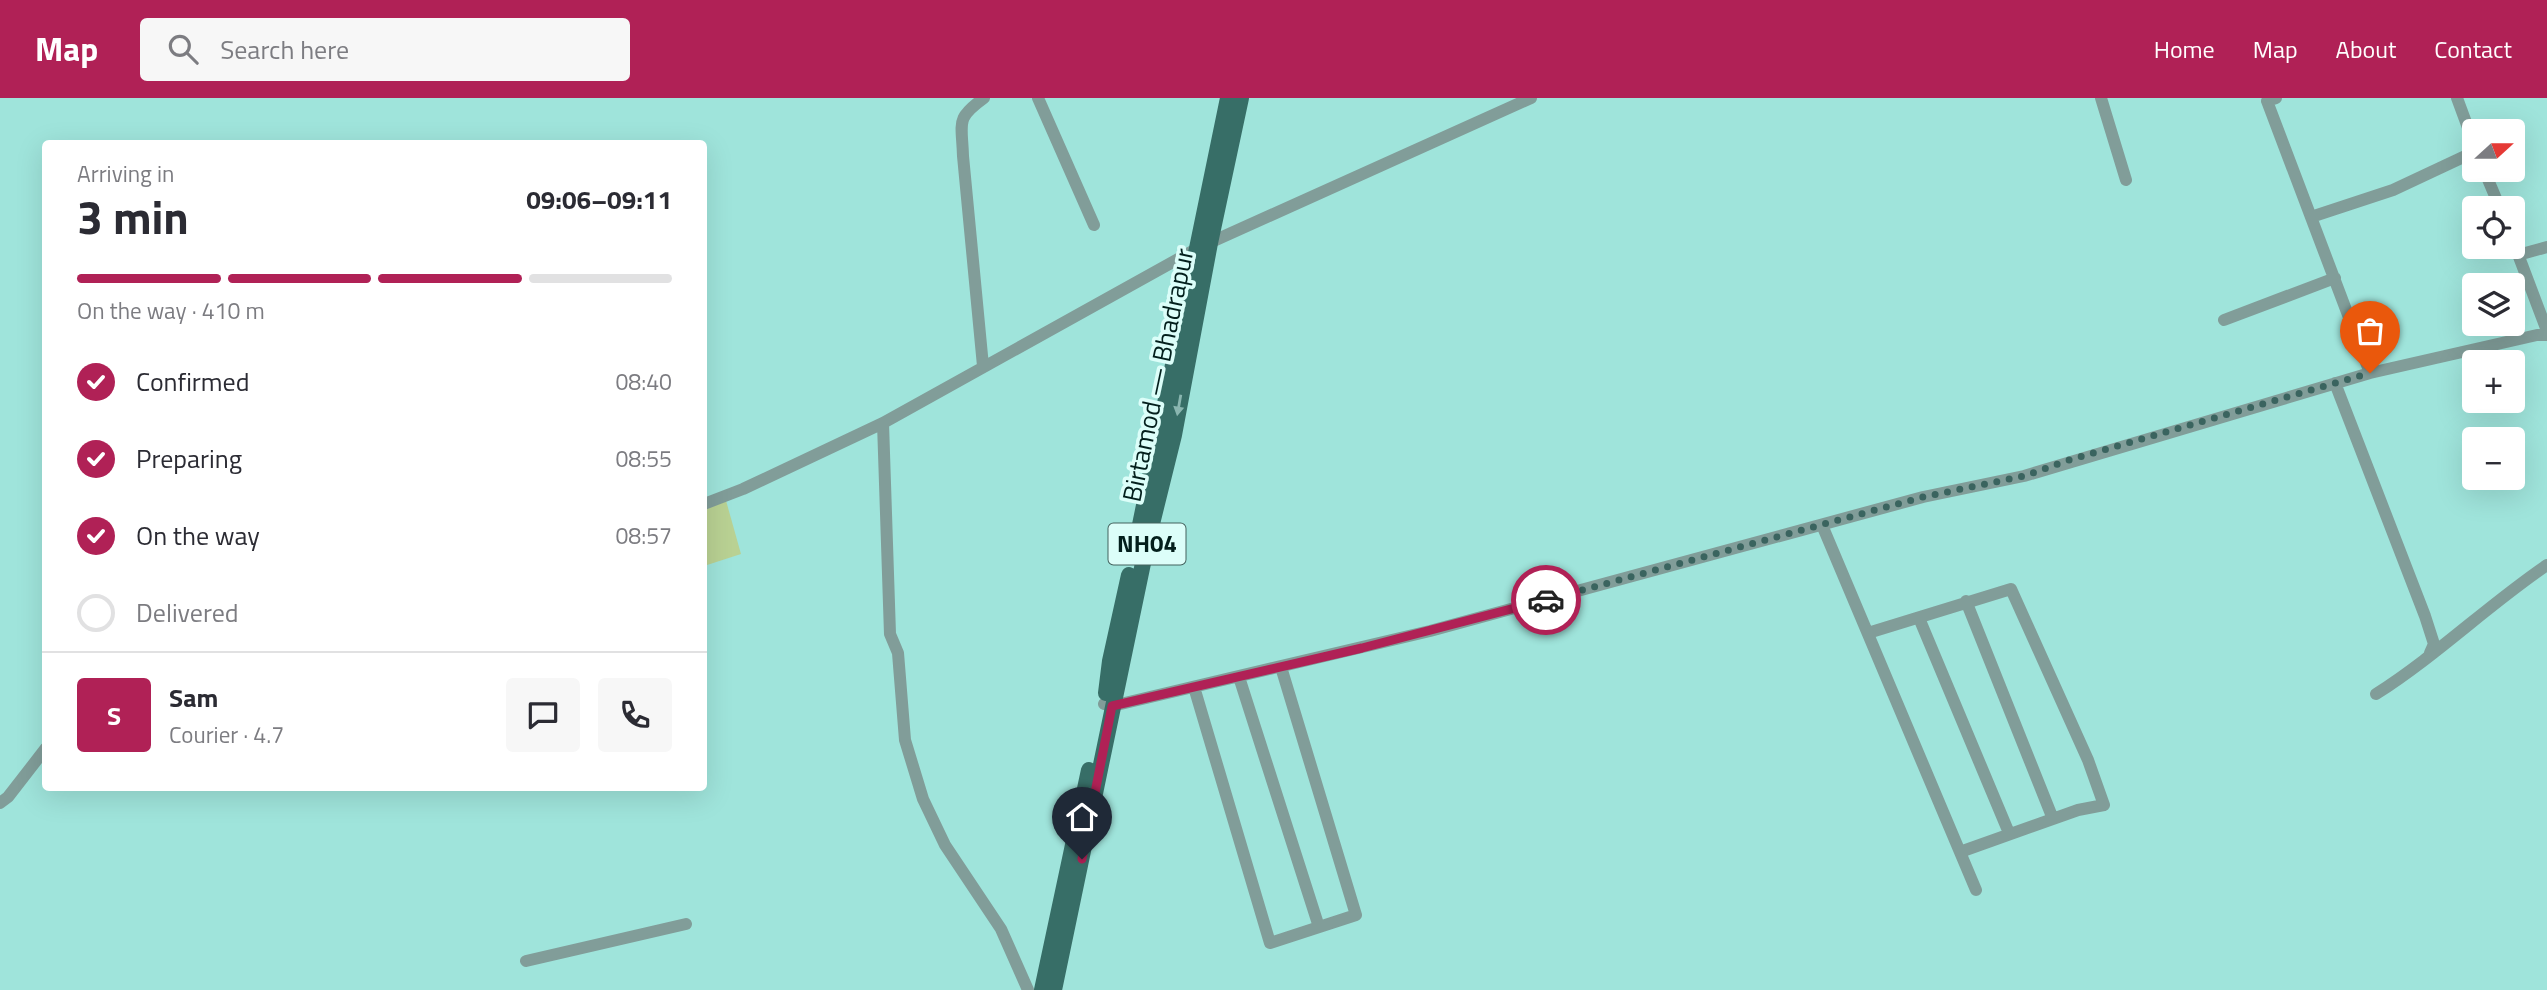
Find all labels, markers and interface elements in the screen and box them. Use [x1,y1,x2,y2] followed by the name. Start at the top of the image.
[140,18,630,81] search box
[35,24,98,74] text: Map
[164,30,202,68] icon: search
[220,30,349,69] text: Search here
[2154,31,2215,67] text: Home
[2253,31,2298,67] text: Map
[2336,31,2396,67] text: About
[2434,31,2512,67] text: Contact
[2462,119,2525,182] north arrow
[2462,119,2525,490] map controls
[77,156,174,191] text: Arriving in
[526,180,672,219] text: 09:06–09:11
[77,182,189,252] text: 3 min
[2462,196,2525,259] button: locate
[1112,245,1203,505] street label: Birtamod — Bhadrapur
[2462,273,2525,336] button: layers
[77,293,265,328] text: On the way · 410 m
[2340,301,2400,373] pin
[2351,312,2389,350] icon: bag
[2462,350,2525,413] button: +
[136,362,250,401] text: Confirmed
[77,363,115,401] icon: check
[615,364,672,399] text: 08:40
[1173,394,1184,416] one-way arrow
[2462,427,2525,490] button: −
[136,439,242,478] text: Preparing
[77,440,115,478] icon: check
[615,441,672,476] text: 08:55
[136,516,260,555] text: On the way
[77,517,115,555] icon: check
[615,518,672,553] text: 08:57
[1108,524,1186,564] road number: NH04
[1511,565,1581,635] courier
[1527,581,1565,619] icon: car
[136,593,239,632] text: Delivered
[169,678,218,717] text: Sam
[506,678,580,752] button: chat
[598,678,672,752] button: phone
[107,696,121,735] text: S
[169,717,284,752] text: Courier · 4.7
[1052,787,1112,859] pin
[1063,798,1101,836] icon: home

